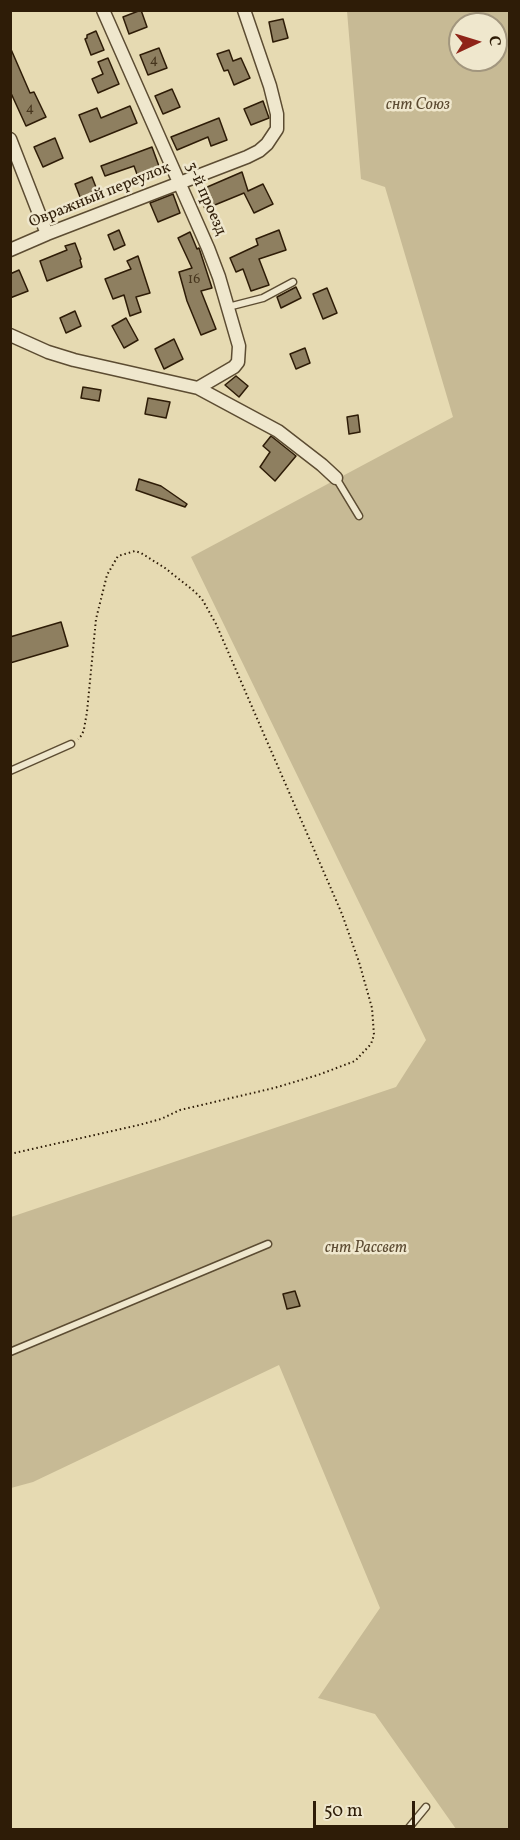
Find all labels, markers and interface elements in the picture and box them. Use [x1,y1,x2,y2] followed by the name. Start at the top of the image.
[448,12,508,72] north arrow
[483,35,505,47] text: С
[150,53,158,69] house number: 4
[386,96,450,116] park label: снт Союз
[26,101,34,117] house number: 4
[26,159,174,233] street label: Овражный переулок
[180,159,230,239] street label: 3-й проезд
[188,272,200,288] house number: 16
[325,1239,407,1259] park label: снт Рассвет
[316,1789,418,1827] scale bar
[324,1799,363,1824] text: 50 m

